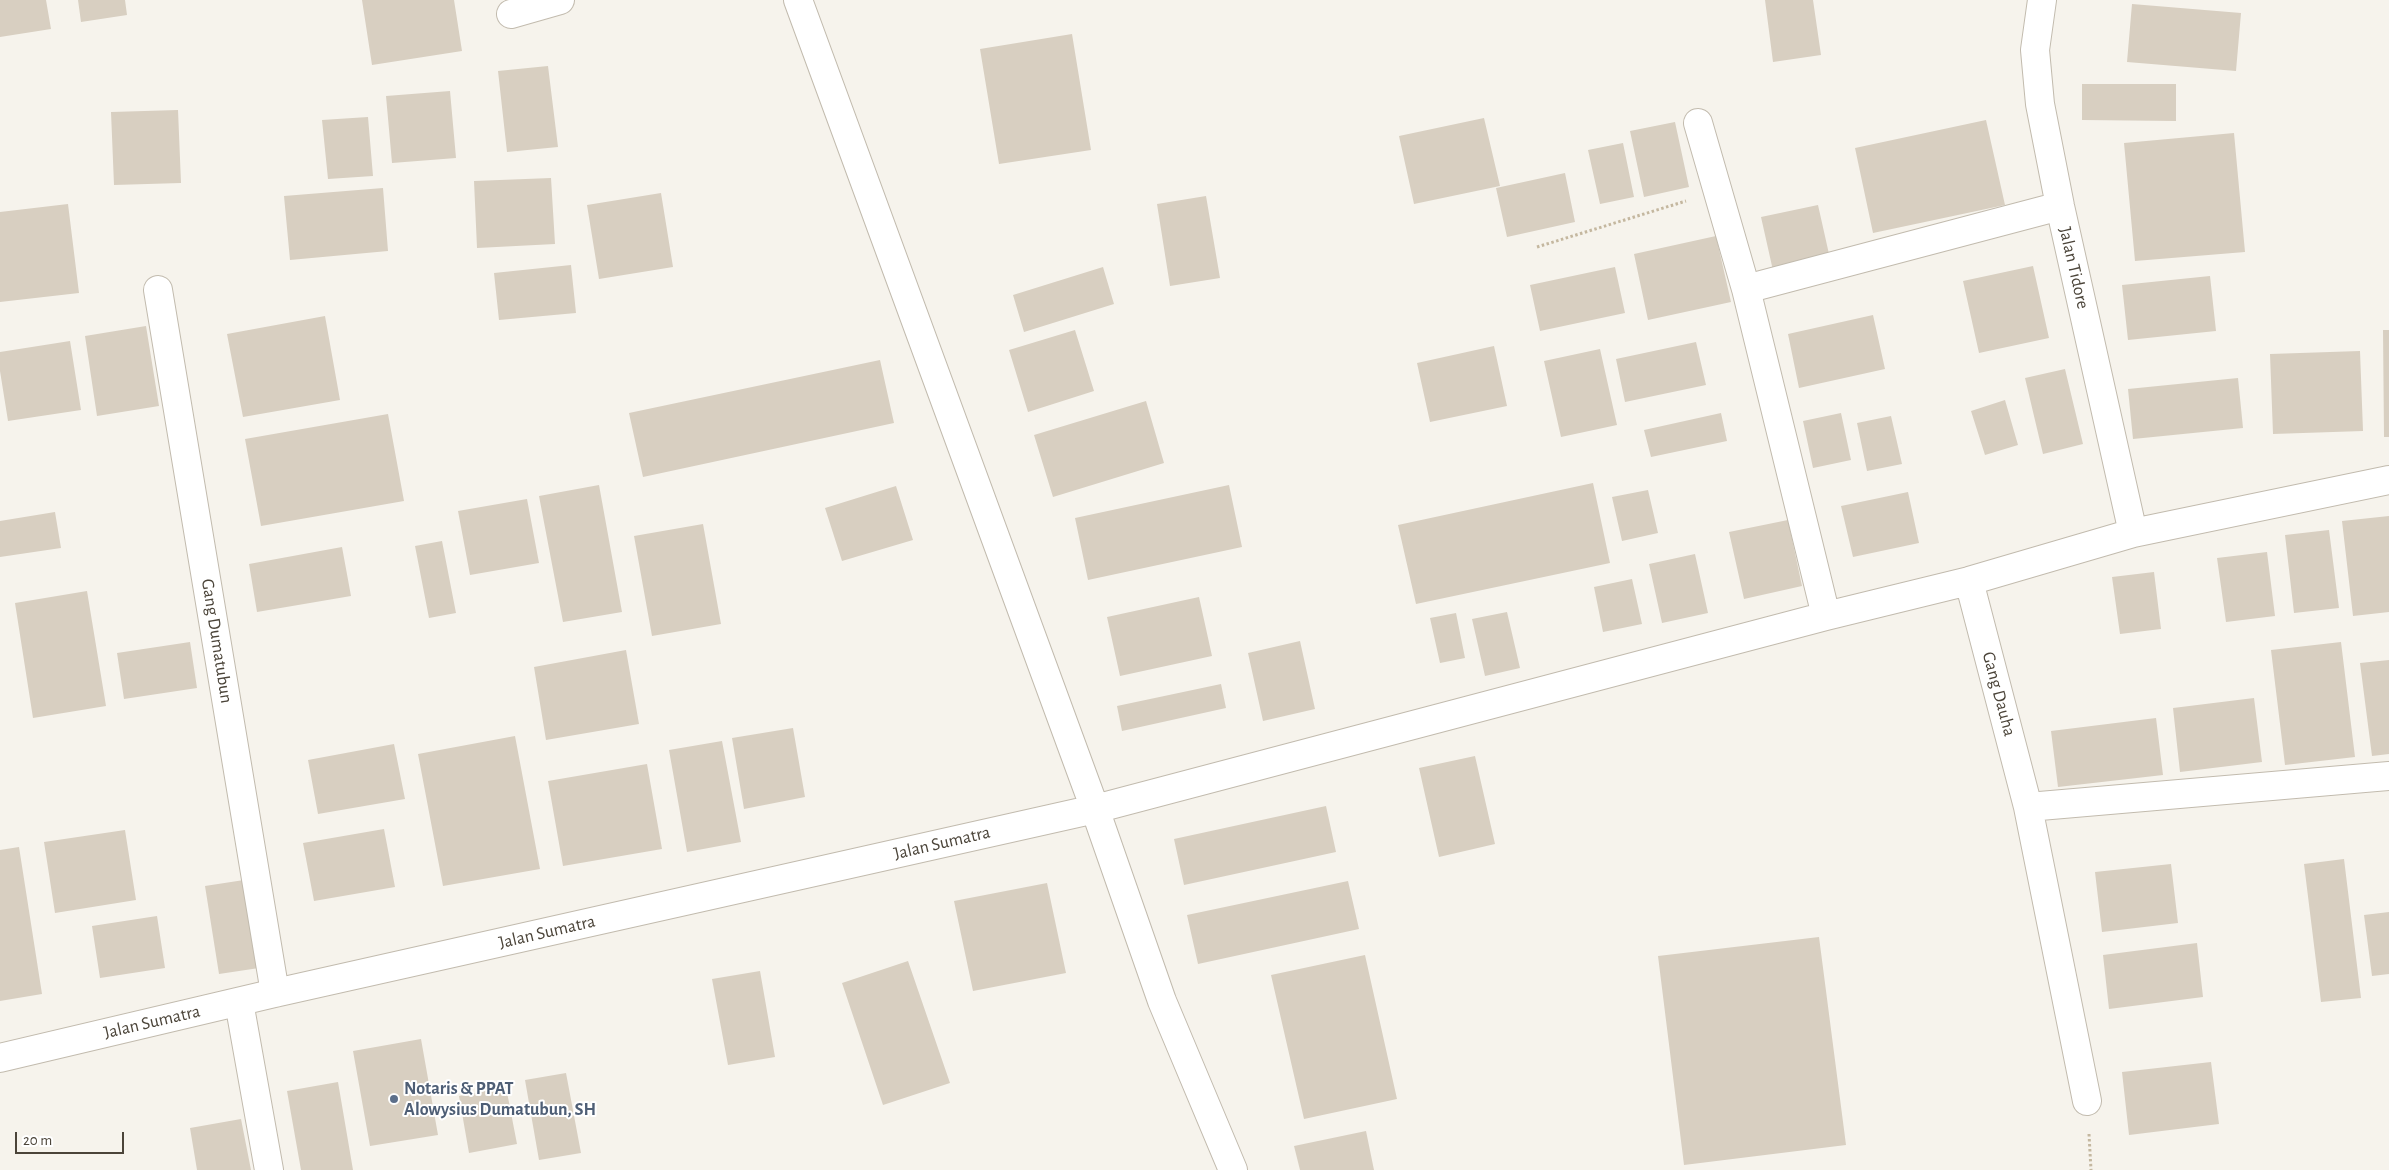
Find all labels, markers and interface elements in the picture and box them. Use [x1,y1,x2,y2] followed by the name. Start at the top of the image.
[2054,225,2094,311] street label: Jalan Tidore
[197,577,237,705] street label: Gang Dumatubun
[1977,649,2021,739] street label: Gang Dauha
[892,821,992,865] street label: Jalan Sumatra
[497,910,597,954] street label: Jalan Sumatra
[102,1000,202,1044] street label: Jalan Sumatra
[404,1078,596,1120] place label: Notaris & PPAT Alowysius Dumatubun, SH
[388,1093,400,1105] marker: Notaris & PPAT Alowysius Dumatubun, SH
[18,1122,126,1154] scale bar
[23,1133,52,1148] text: 20 m

